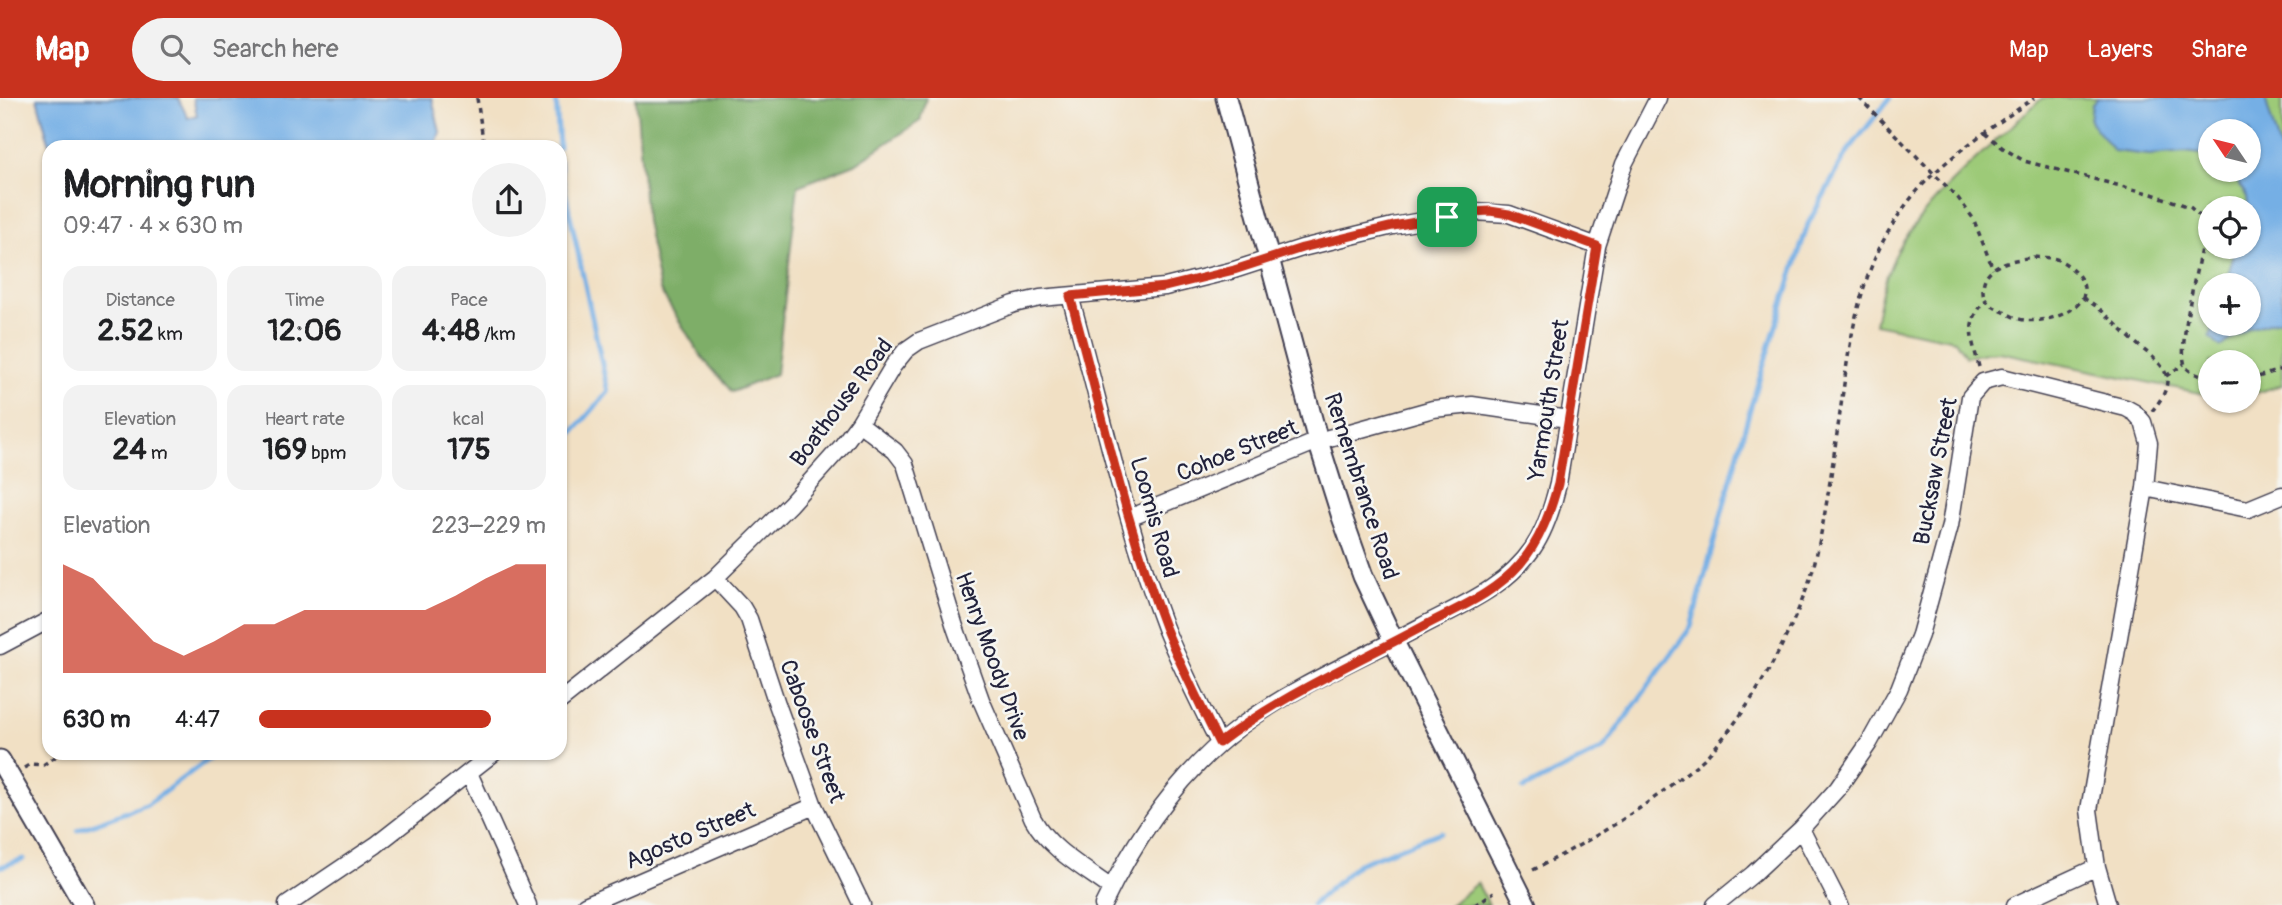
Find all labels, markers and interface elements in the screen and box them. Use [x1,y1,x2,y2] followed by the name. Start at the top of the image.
[132,18,622,81] search box
[35,29,90,70] text: Map
[156,30,194,68] icon: search
[212,33,339,65] text: Search here
[2009,35,2049,64] text: Map
[2087,35,2153,64] text: Layers
[2191,35,2247,64] text: Share
[2198,119,2261,182] north arrow
[2198,119,2261,413] map controls
[63,161,255,209] text: Morning run
[472,163,546,237] button: share
[1417,187,1477,247] pin
[2198,196,2261,259] button: locate
[1428,198,1466,236] icon: arrive
[63,211,243,240] text: 09:47 · 4 × 630 m
[2198,273,2261,336] button: +
[105,288,175,312] text: Distance
[285,288,324,312] text: Time
[450,288,488,312] text: Pace
[98,312,154,349] text: 2.52
[267,312,342,349] text: 12:06
[422,312,480,349] text: 4:48
[1521,317,1576,484] street label: Yarmouth Street
[154,322,183,346] text: km
[480,322,516,346] text: /km
[784,332,899,472] street label: Boathouse Road
[2198,350,2261,413] button: −
[1318,389,1405,583] street label: Remembrance Road
[1907,394,1964,547] street label: Bucksaw Street
[104,407,176,431] text: Elevation
[264,407,345,431] text: Heart rate
[453,407,484,431] text: kcal
[1172,413,1303,488] street label: Cohoe Street
[113,431,147,468] text: 24
[263,431,307,468] text: 169
[447,431,491,468] text: 175
[147,441,168,465] text: m
[307,441,346,465] text: bpm
[1123,453,1186,581] street label: Loomis Road
[63,511,151,540] text: Elevation
[432,511,546,540] text: 223–229 m
[949,568,1037,745] street label: Henry Moody Drive
[773,656,852,807] street label: Caboose Street
[63,705,130,734] text: 630 m
[175,705,220,734] text: 4:47
[621,795,760,876] street label: Agosto Street

